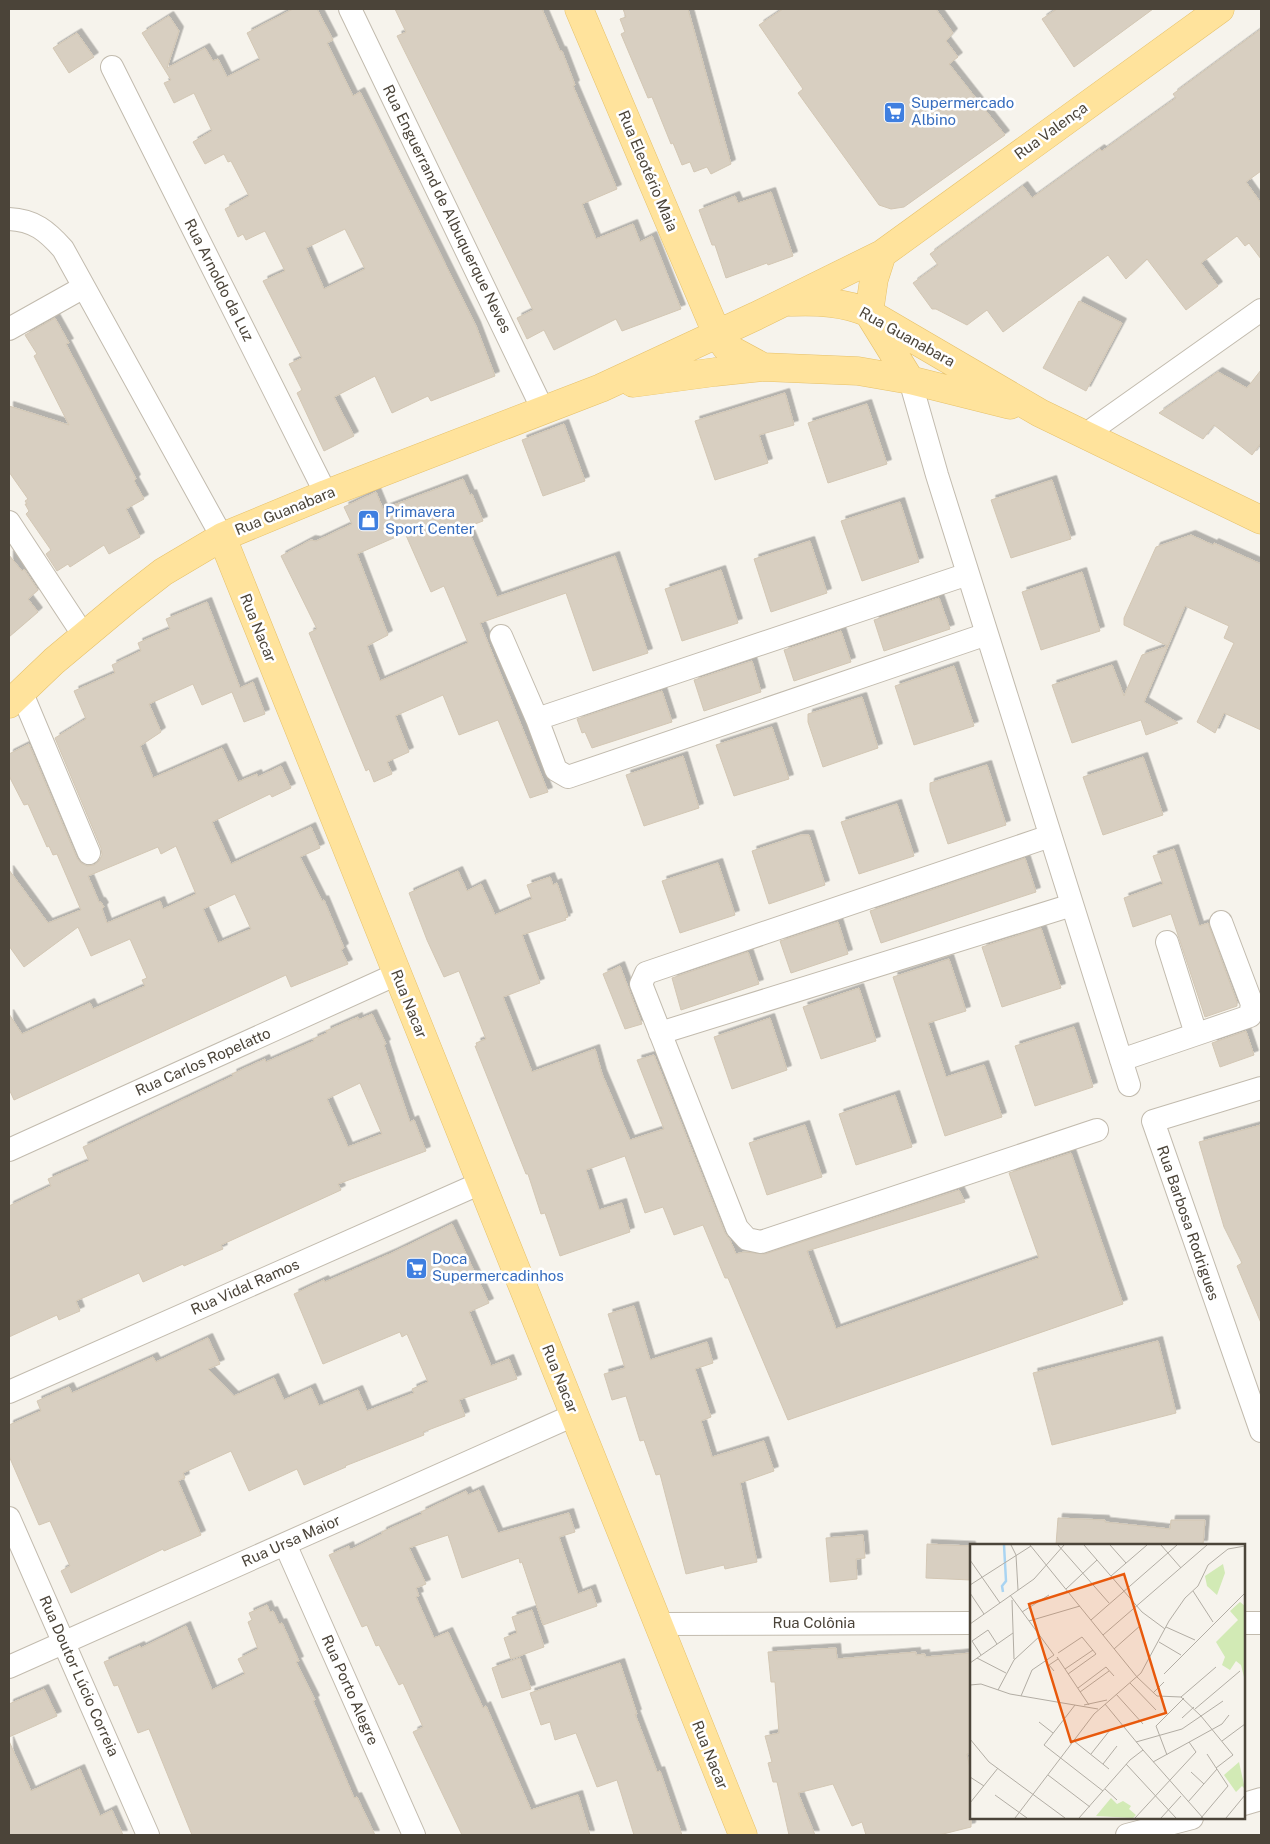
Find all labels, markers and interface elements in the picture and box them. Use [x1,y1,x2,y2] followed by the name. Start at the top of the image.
[380,82,515,336] street label: Rua Enguerrand de Albuquerque Neves
[911,94,1014,128] place label: Supermercado Albino
[1011,99,1090,163] street label: Rua Valença
[883,100,907,124] supermarket icon: Supermercado Albino
[615,108,682,234] street label: Rua Eleotério Maia
[181,216,258,344] street label: Rua Arnoldo da Luz
[856,303,958,370] street label: Rua Guanabara
[232,483,337,538] street label: Rua Guanabara
[385,503,475,537] place label: Primavera Sport Center
[357,509,381,533] shop icon: Primavera Sport Center
[237,591,280,665] street label: Rua Nacar
[388,967,431,1041] street label: Rua Nacar
[133,1024,273,1099] street label: Rua Carlos Ropelatto
[1154,1143,1223,1303] street label: Rua Barbosa Rodrigues
[432,1250,564,1284] place label: Doca Supermercadinhos
[188,1255,302,1318] street label: Rua Vidal Ramos
[404,1256,428,1280] supermarket icon: Doca Supermercadinhos
[539,1342,582,1416] street label: Rua Nacar
[239,1511,343,1570] street label: Rua Ursa Maior
[970,1544,1245,1819] inset map
[36,1593,123,1759] street label: Rua Doutor Lúcio Correia
[773,1614,855,1631] street label: Rua Colônia
[319,1632,382,1747] street label: Rua Porto Alegre
[689,1718,732,1792] street label: Rua Nacar

